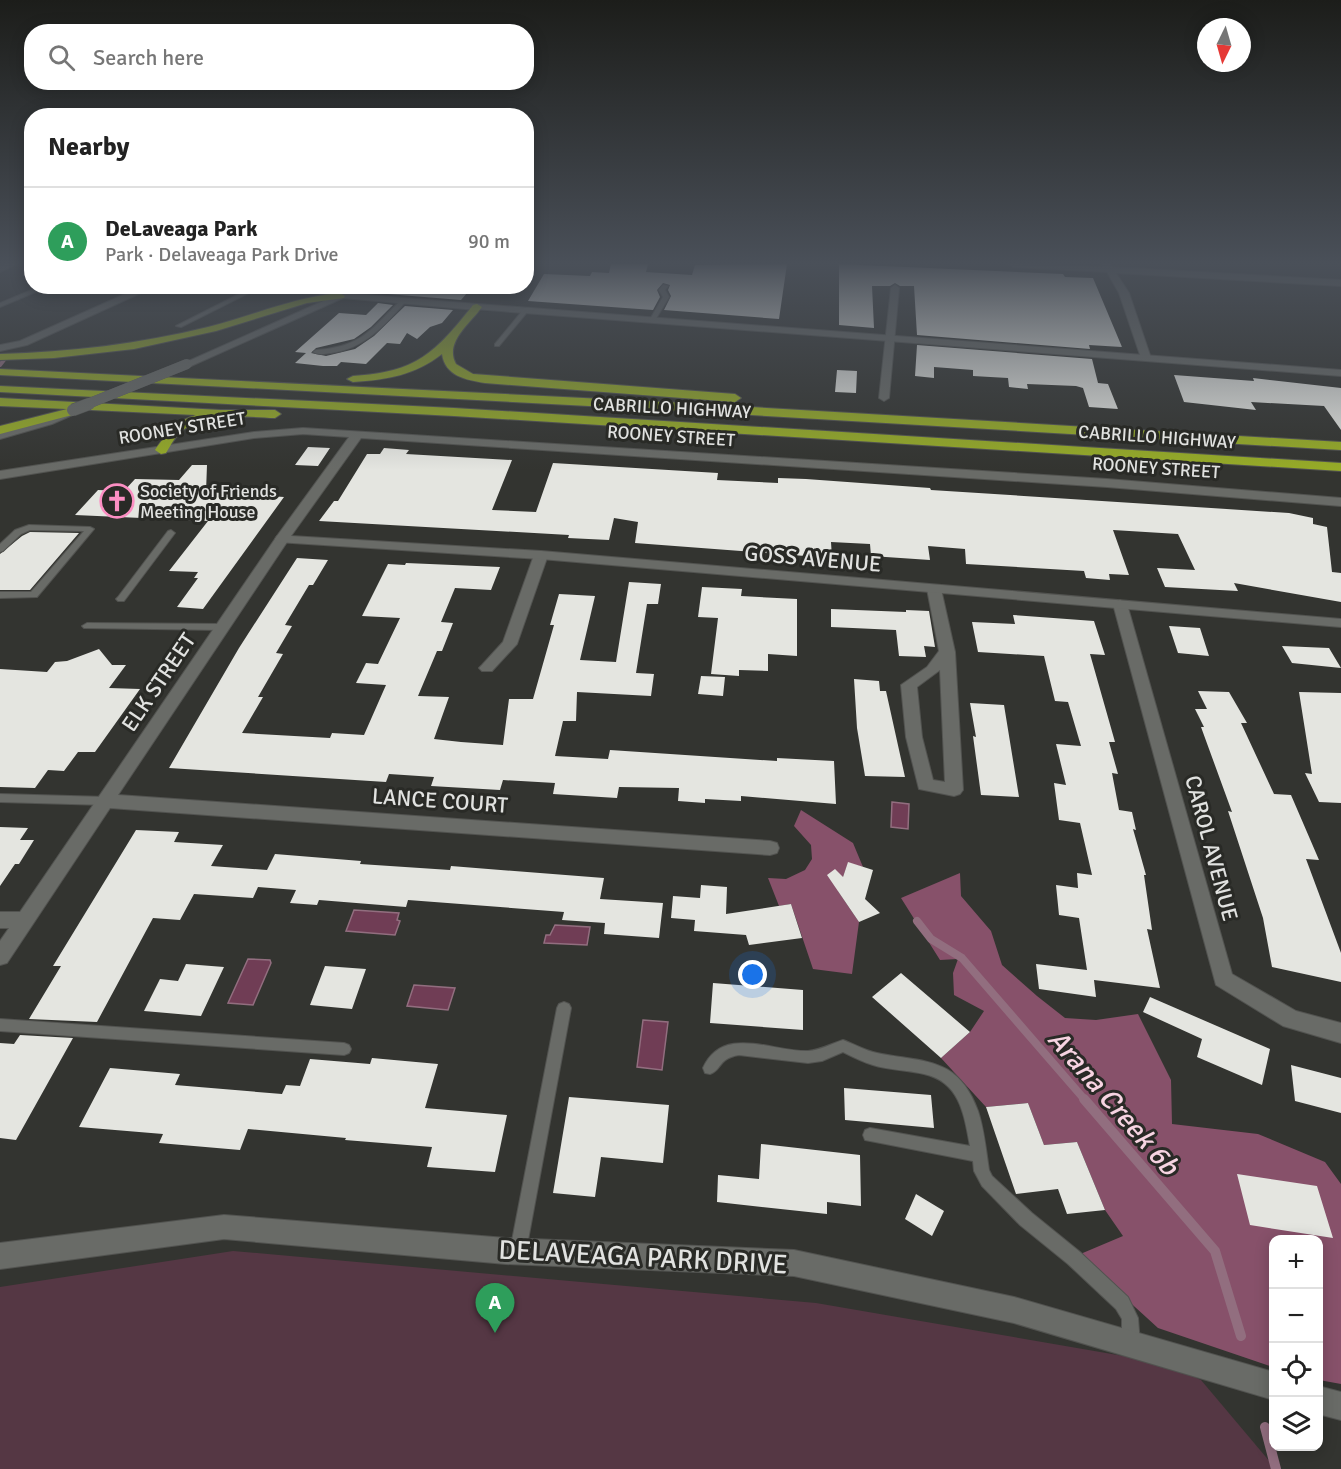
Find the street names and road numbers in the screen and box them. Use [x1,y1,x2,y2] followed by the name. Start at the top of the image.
[593,393,751,423] street label: CABRILLO HIGHWAY
[117,407,247,449] street label: ROONEY STREET
[606,421,736,451] street label: ROONEY STREET
[1077,421,1237,453] street label: CABRILLO HIGHWAY
[1091,453,1221,483] street label: ROONEY STREET
[743,539,883,578] street label: GOSS AVENUE
[116,628,201,737] street label: ELK STREET
[1179,772,1244,924] street label: CAROL AVENUE
[371,782,509,819] street label: LANCE COURT
[498,1233,788,1282] street label: DELAVEAGA PARK DRIVE

